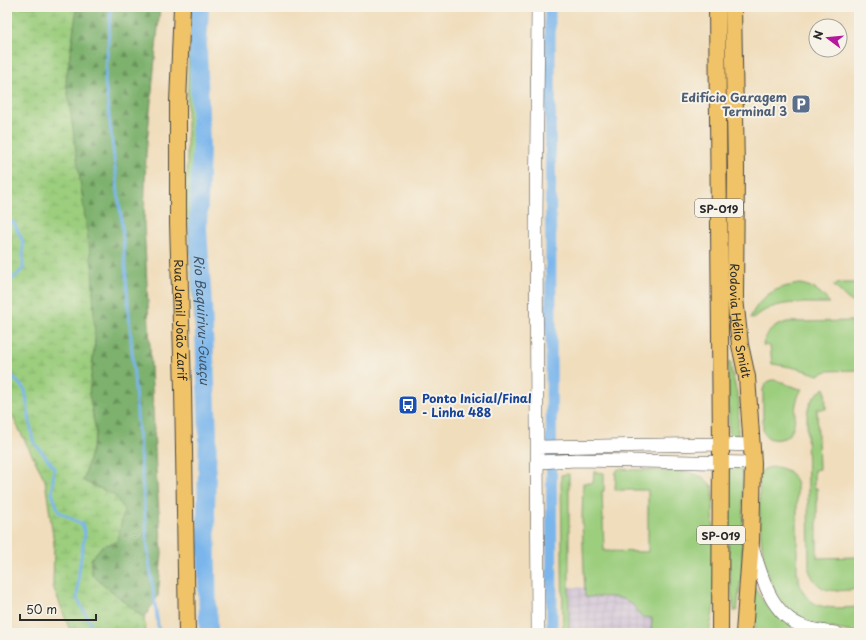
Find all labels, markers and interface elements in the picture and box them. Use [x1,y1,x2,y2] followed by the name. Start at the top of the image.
[808,18,848,58] north arrow
[809,28,827,42] text: N
[681,88,787,120] place label: Edifício Garagem Terminal 3
[790,93,812,115] parking icon: Edifício Garagem Terminal 3
[695,199,743,217] road number: SP-019
[190,254,216,386] water label: Rio Baquirivu-Guaçu
[170,259,192,382] street label: Rua Jamil João Zarif
[726,263,756,380] street label: Rodovia Hélio Smidt
[422,389,531,421] place label: Ponto Inicial/Final - Linha 488
[397,394,419,416] bus stop icon: Ponto Inicial/Final - Linha 488
[697,526,745,544] road number: SP-019
[20,596,96,622] scale bar
[26,600,57,618] text: 50 m

